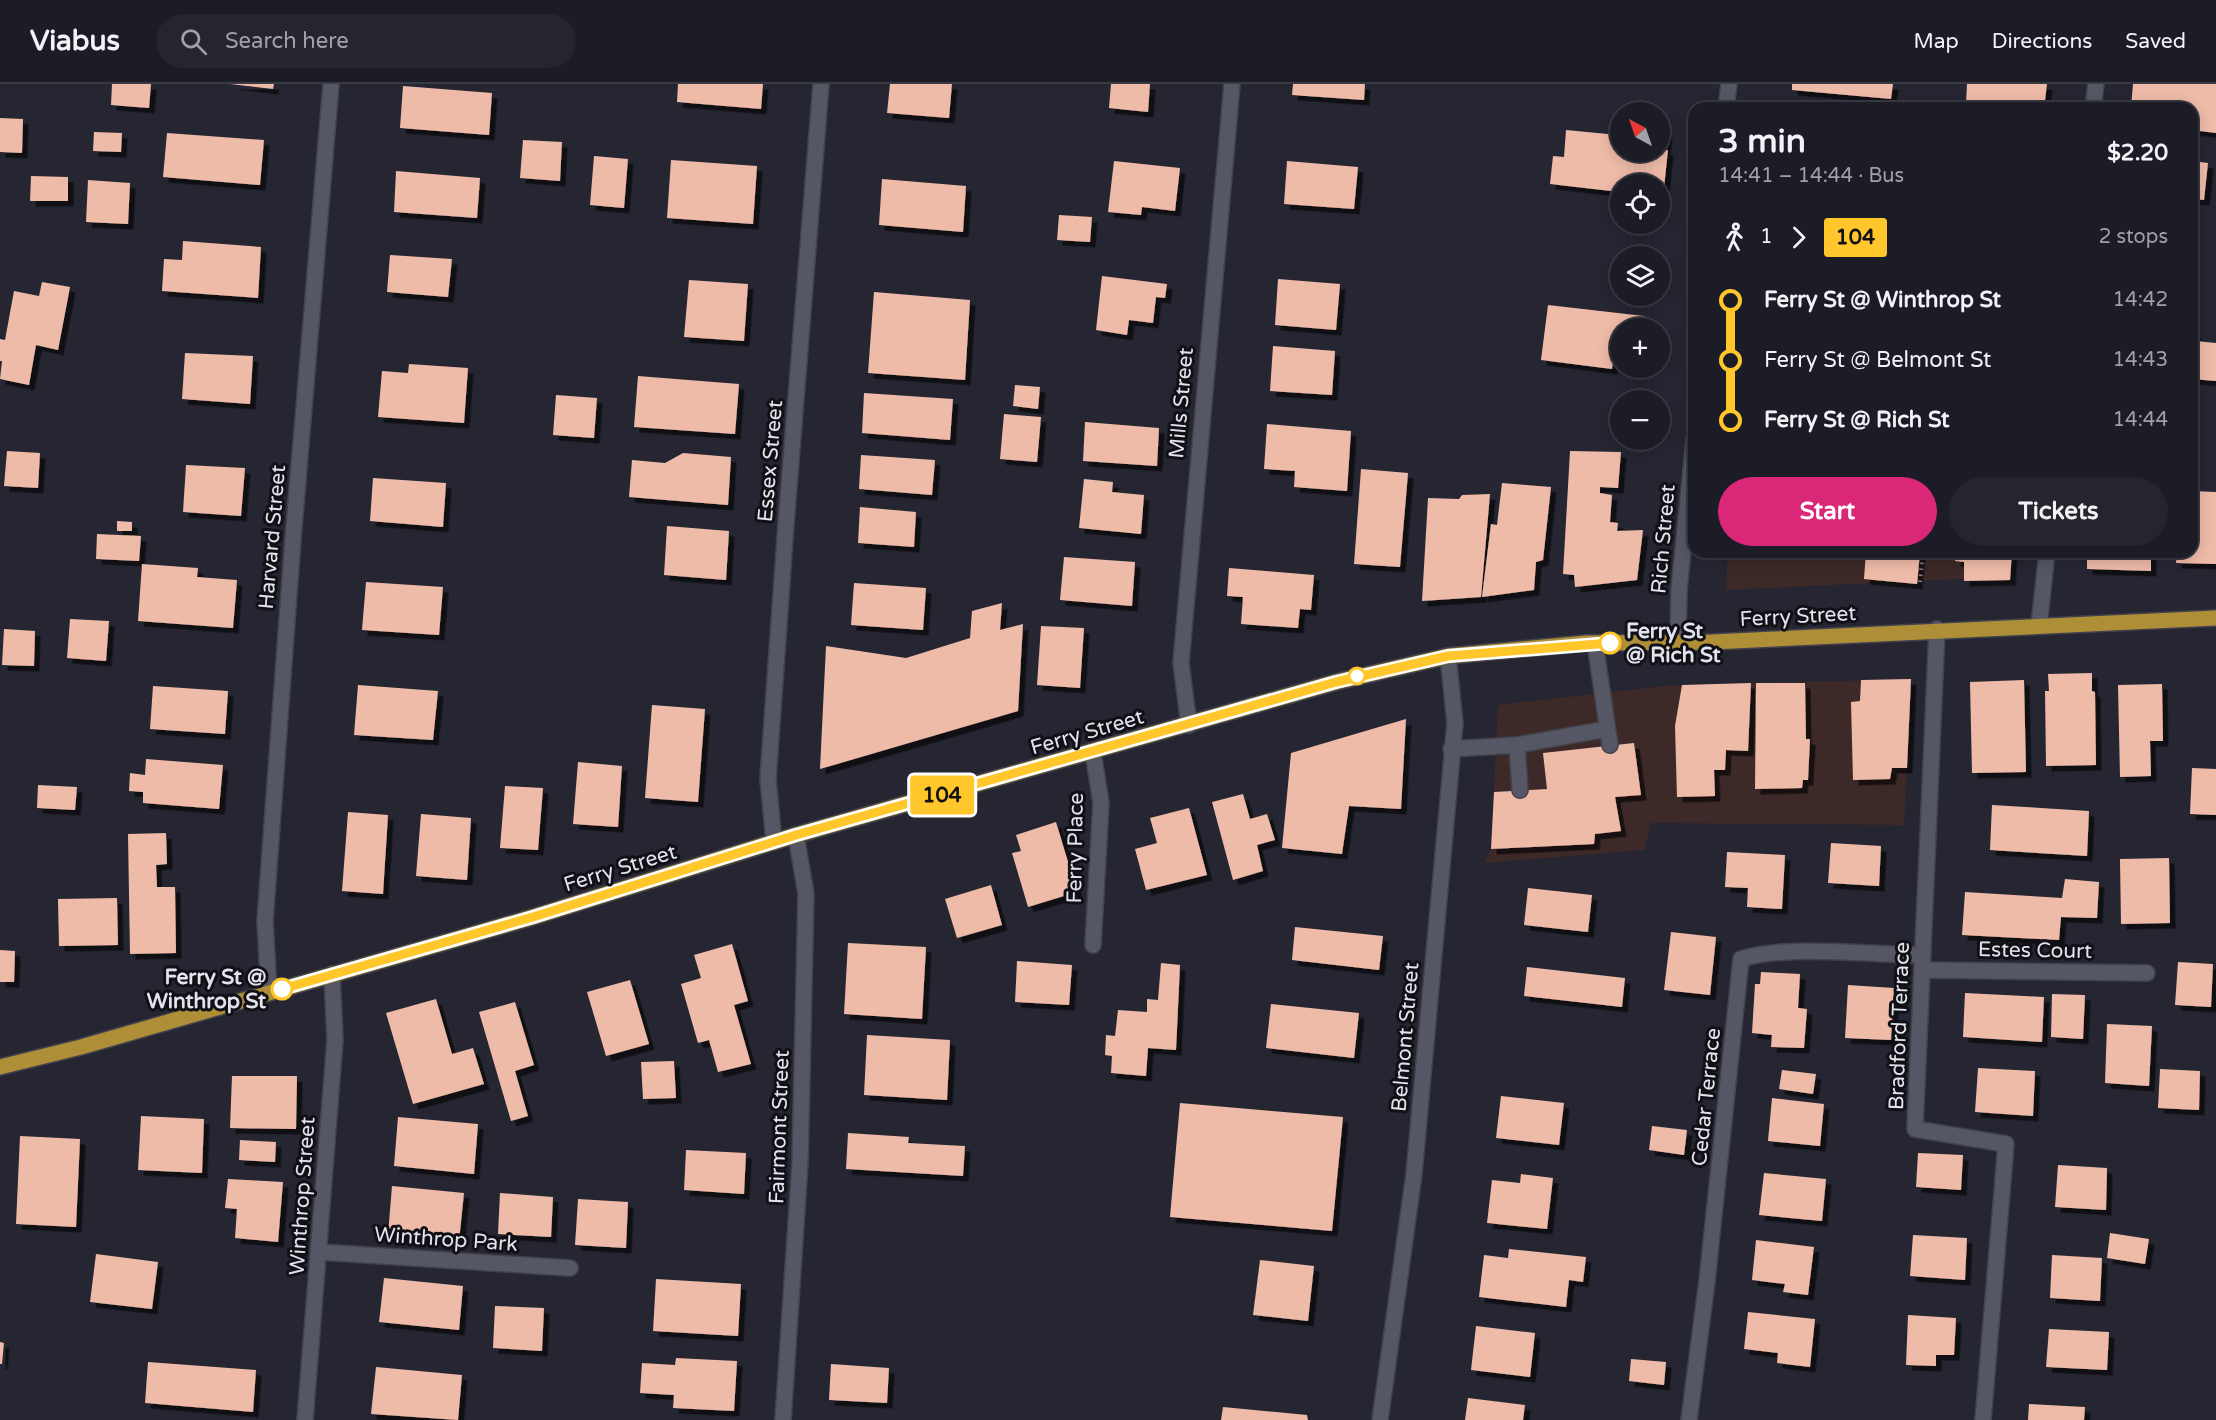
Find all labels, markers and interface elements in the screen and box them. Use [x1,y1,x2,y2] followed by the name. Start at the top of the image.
[156,14,576,68] search box
[30,24,120,58] text: Viabus
[177,25,210,58] icon: search
[225,28,349,54] text: Search here
[1913,29,1959,54] text: Map
[1992,29,2092,54] text: Directions
[2125,29,2186,54] text: Saved
[1610,102,1670,162] north arrow
[1610,102,1670,450] map controls
[1718,122,1806,161] text: 3 min
[2107,140,2168,166] text: $2.20
[1718,164,1904,188] text: 14:41 – 14:44 · Bus
[1610,174,1670,234] button: locate
[1718,221,1751,254] icon: walk
[1782,221,1815,254] icon: forward
[1760,225,1773,249] text: 1
[1836,225,1875,250] text: 104
[2099,225,2168,249] text: 2 stops
[1610,246,1670,306] button: layers
[1764,287,2001,313] text: Ferry St @ Winthrop St
[2113,288,2168,312] text: 14:42
[1610,318,1670,378] button: +
[1164,347,1199,460] street label: Mills Street
[1764,347,1991,373] text: Ferry St @ Belmont St
[2113,348,2168,372] text: 14:43
[1610,390,1670,450] button: −
[753,399,788,523] street label: Essex Street
[1764,407,1949,433] text: Ferry St @ Rich St
[2113,408,2168,432] text: 14:44
[254,464,291,610] street label: Harvard Street
[1718,477,1937,546] button: Start
[1949,477,2168,546] button: Tickets
[1646,483,1681,595] street label: Rich Street
[1739,601,1857,632] street label: Ferry Street
[1626,619,1720,668] place label: Ferry St @ Rich St
[1599,632,1621,654] marker: Ferry St @ Rich St
[1348,667,1366,685] unlabelled marker
[1028,704,1147,761] street label: Ferry Street
[908,776,976,814] line badge: 104
[922,783,962,808] text: 104
[1062,792,1089,904] street label: Ferry Place
[561,839,680,897] street label: Ferry Street
[1978,937,2092,964] street label: Estes Court
[1884,941,1915,1111] street label: Bradford Terrace
[1387,961,1424,1113] street label: Belmont Street
[147,965,266,1014] place label: Ferry St @ Winthrop St
[271,978,293,1000] marker: Ferry St @ Winthrop St
[1687,1027,1726,1167] street label: Cedar Terrace
[764,1049,795,1205] street label: Fairmont Street
[284,1116,321,1276] street label: Winthrop Street
[373,1222,518,1257] street label: Winthrop Park

